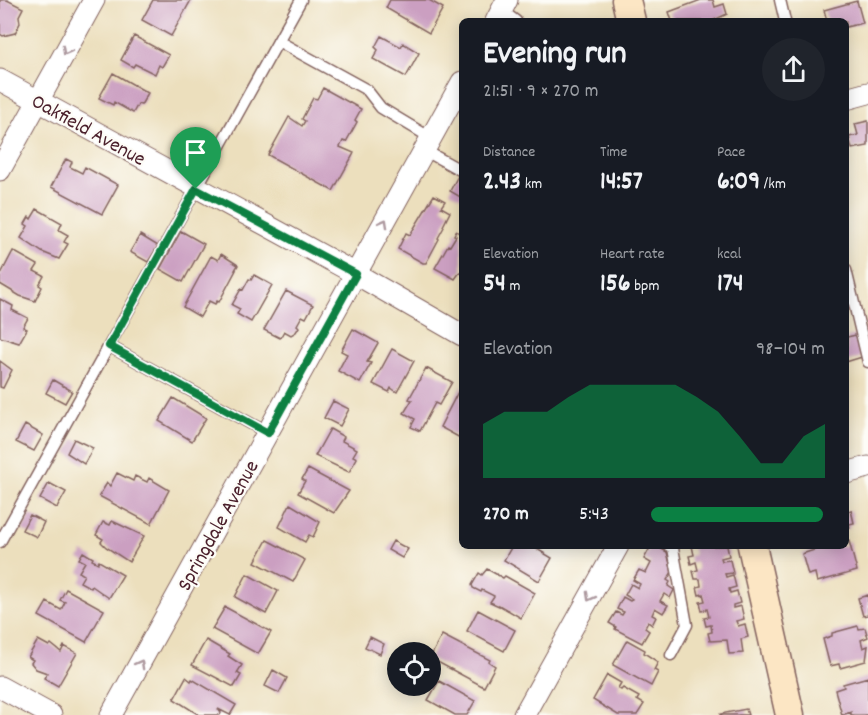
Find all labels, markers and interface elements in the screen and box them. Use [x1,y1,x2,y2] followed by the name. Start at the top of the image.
[483,32,627,79] text: Evening run
[762,38,825,101] button: share
[62,45,73,55] one-way arrow
[483,78,599,106] text: 21:51 · 9 × 270 m
[25,88,150,175] street label: Oakfield Avenue
[170,127,221,189] pin
[179,136,212,169] icon: arrive
[483,141,535,164] text: Distance
[600,141,627,164] text: Time
[717,141,745,164] text: Pace
[483,164,521,201] text: 2.43
[600,164,643,201] text: 14:57
[717,164,760,201] text: 6:09
[521,173,542,196] text: km
[760,173,786,196] text: /km
[377,219,388,229] one-way arrow
[483,243,539,266] text: Elevation
[600,243,665,266] text: Heart rate
[717,243,741,266] text: kcal
[483,266,506,303] text: 54
[600,266,630,303] text: 156
[717,266,743,303] text: 174
[506,275,520,298] text: m
[630,275,659,298] text: bpm
[483,336,553,364] text: Elevation
[756,336,825,364] text: 98–104 m
[171,455,268,597] street label: Springdale Avenue
[483,501,529,529] text: 270 m
[579,501,609,529] text: 5:43
[585,591,597,601] one-way arrow
[387,642,441,696] map controls
[387,642,441,696] button: locate
[133,660,144,670] one-way arrow

